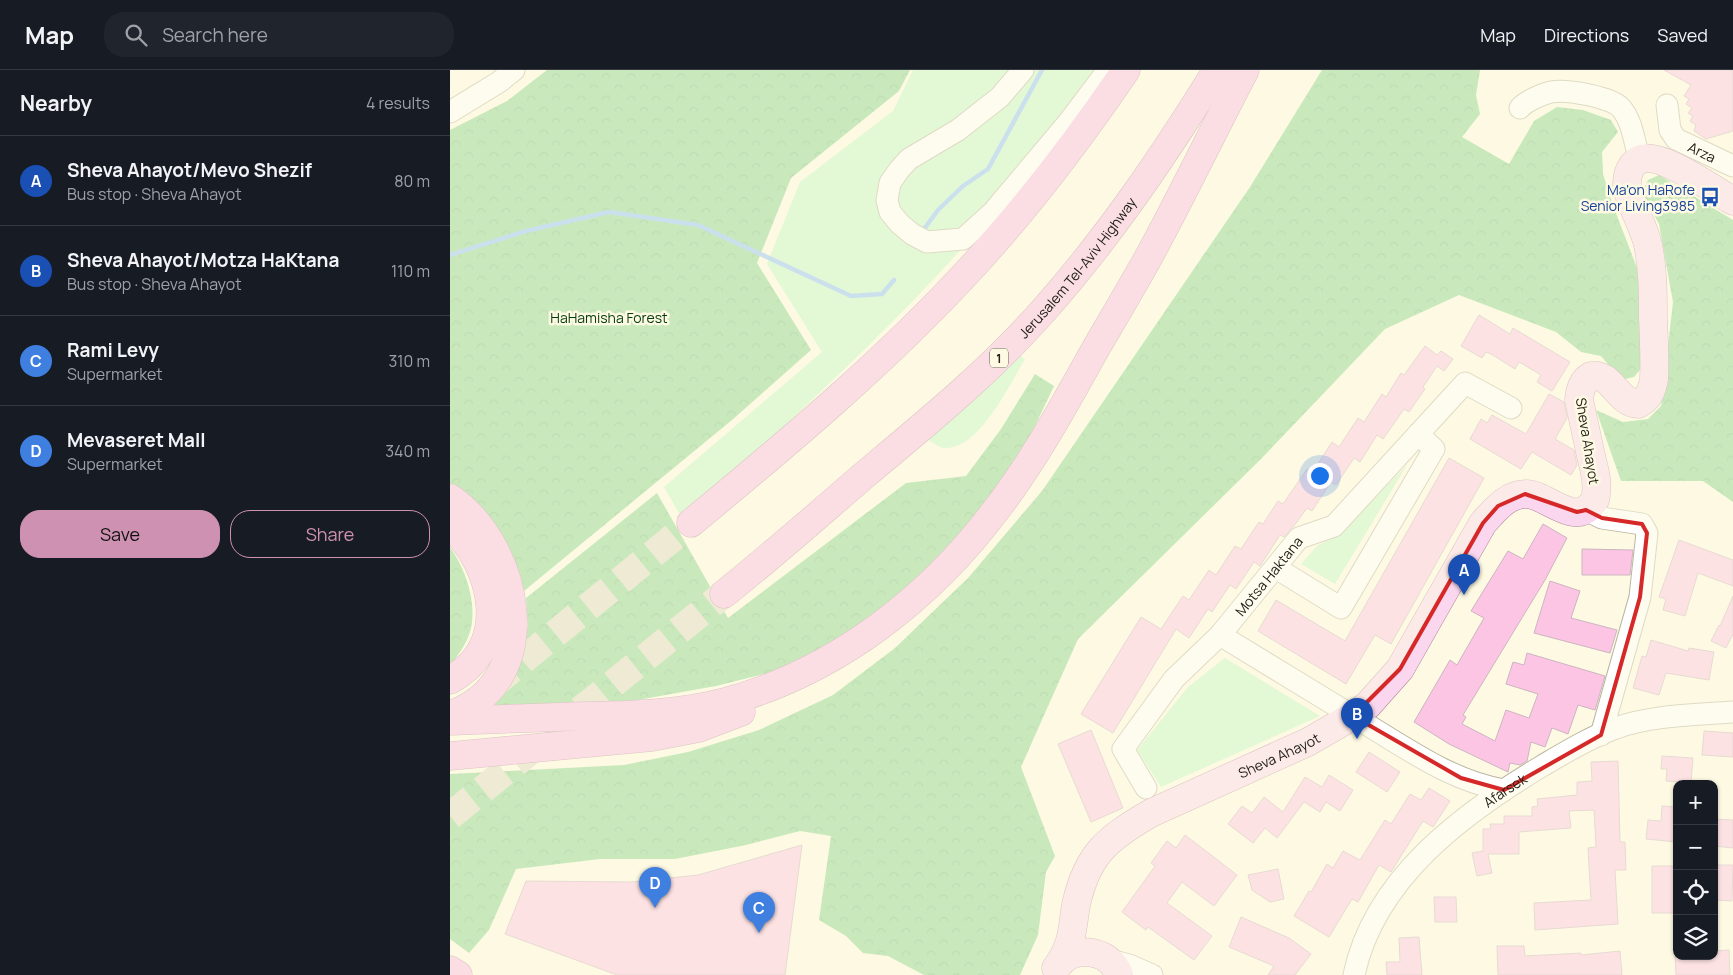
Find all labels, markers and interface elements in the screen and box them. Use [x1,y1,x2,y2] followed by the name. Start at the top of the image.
[104,12,454,57] search box
[25,18,74,51] text: Map
[122,21,150,49] icon: search
[162,22,268,48] text: Search here
[1480,23,1516,47] text: Map
[1544,23,1629,47] text: Directions
[1657,23,1708,47] text: Saved
[20,89,92,117] text: Nearby
[366,92,430,114] text: 4 results
[1685,137,1719,166] street label: Arza
[67,157,312,183] text: Sheva Ahayot/Mevo Shezif
[31,170,41,192] text: A
[394,170,430,192] text: 80 m
[1581,180,1695,215] place label: Ma'on HaRofe Senior Living3985
[67,183,242,205] text: Bus stop · Sheva Ahayot
[1699,186,1721,208] bus stop icon: Ma'on HaRofe Senior Living3985
[1014,193,1140,342] street label: Jerusalem Tel-Aviv Highway
[67,247,339,273] text: Sheva Ahayot/Motza HaKtana
[31,260,41,282] text: B
[391,260,430,282] text: 110 m
[67,273,242,295] text: Bus stop · Sheva Ahayot
[550,308,668,327] park label: HaHamisha Forest
[67,337,159,363] text: Rami Levy
[990,348,1008,368] road number: 1
[30,350,42,372] text: C
[388,350,430,372] text: 310 m
[67,363,163,385] text: Supermarket
[1572,396,1604,486] street label: Sheva Ahayot
[67,427,206,453] text: Mevaseret Mall
[30,440,42,462] text: D
[385,440,430,462] text: 340 m
[67,453,163,475] text: Supermarket
[1307,463,1333,489] your location
[20,510,220,558] button: Save
[230,510,430,558] button: Share
[1230,532,1306,619] street label: Motsa Haktana
[1448,554,1480,595] pin: A
[1341,698,1373,739] pin: B
[1235,728,1323,782] street label: Sheva Ahayot
[1479,768,1531,811] street label: Afarsek
[1673,780,1718,960] map controls
[1673,780,1718,825] button: +
[1673,825,1718,870] button: −
[639,867,671,908] pin: D
[1673,870,1718,915] button: locate
[743,892,775,933] pin: C
[1673,915,1718,960] button: layers

